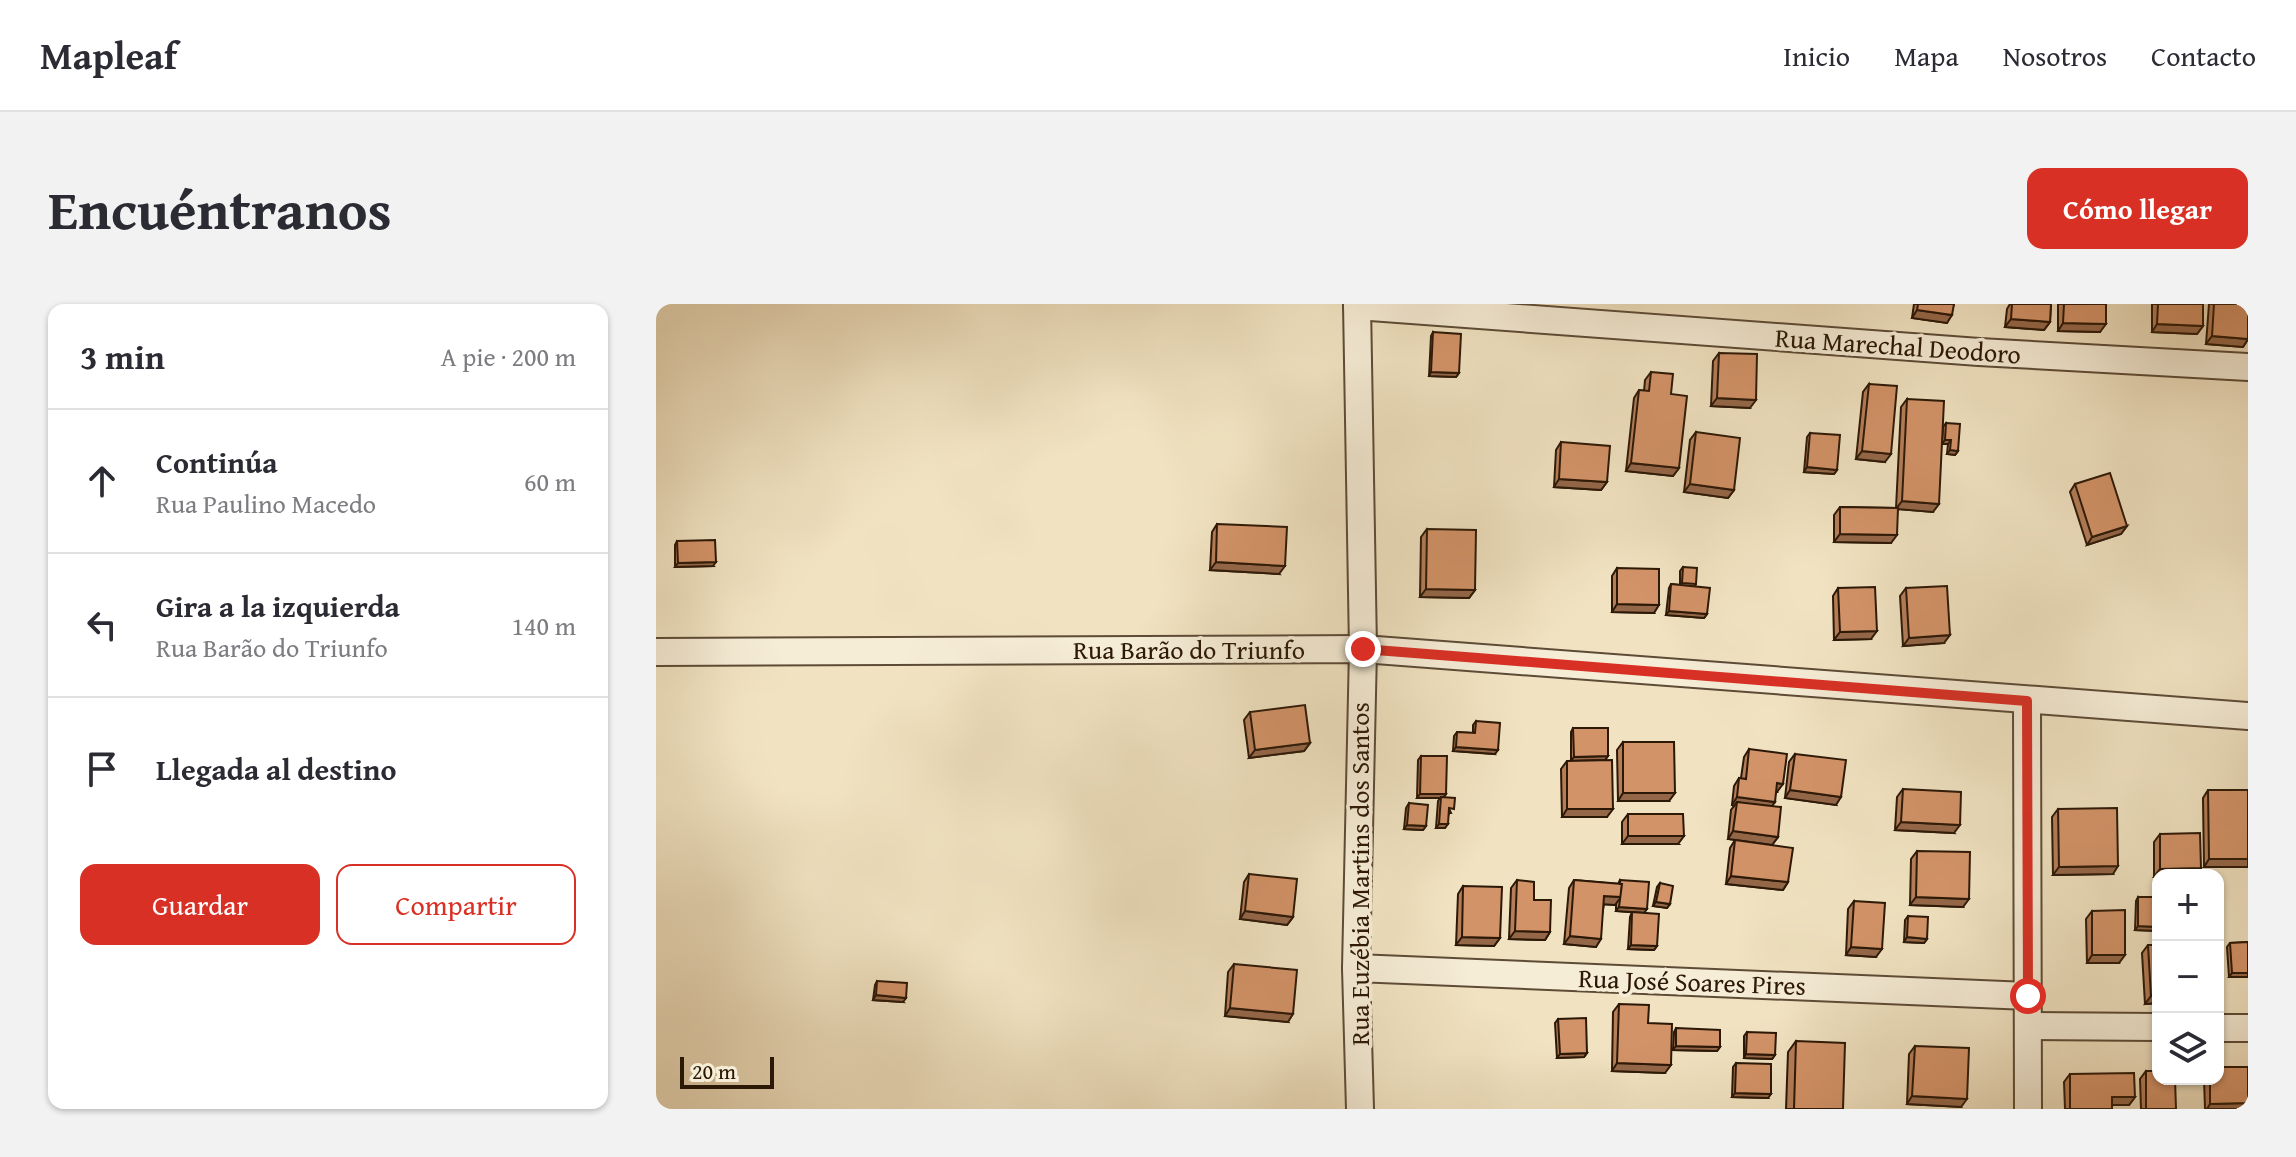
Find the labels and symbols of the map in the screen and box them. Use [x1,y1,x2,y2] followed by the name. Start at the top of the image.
[1774,317,2022,374] street label: Rua Marechal Deodoro
[1073,630,1305,669] street label: Rua Barão do Triunfo
[1345,631,1381,667] route end
[1340,702,1379,1046] street label: Rua Euzébia Martins dos Santos
[1578,958,1806,1005] street label: Rua José Soares Pires
[2010,978,2046,1014] route start
[680,1053,774,1089] scale bar

